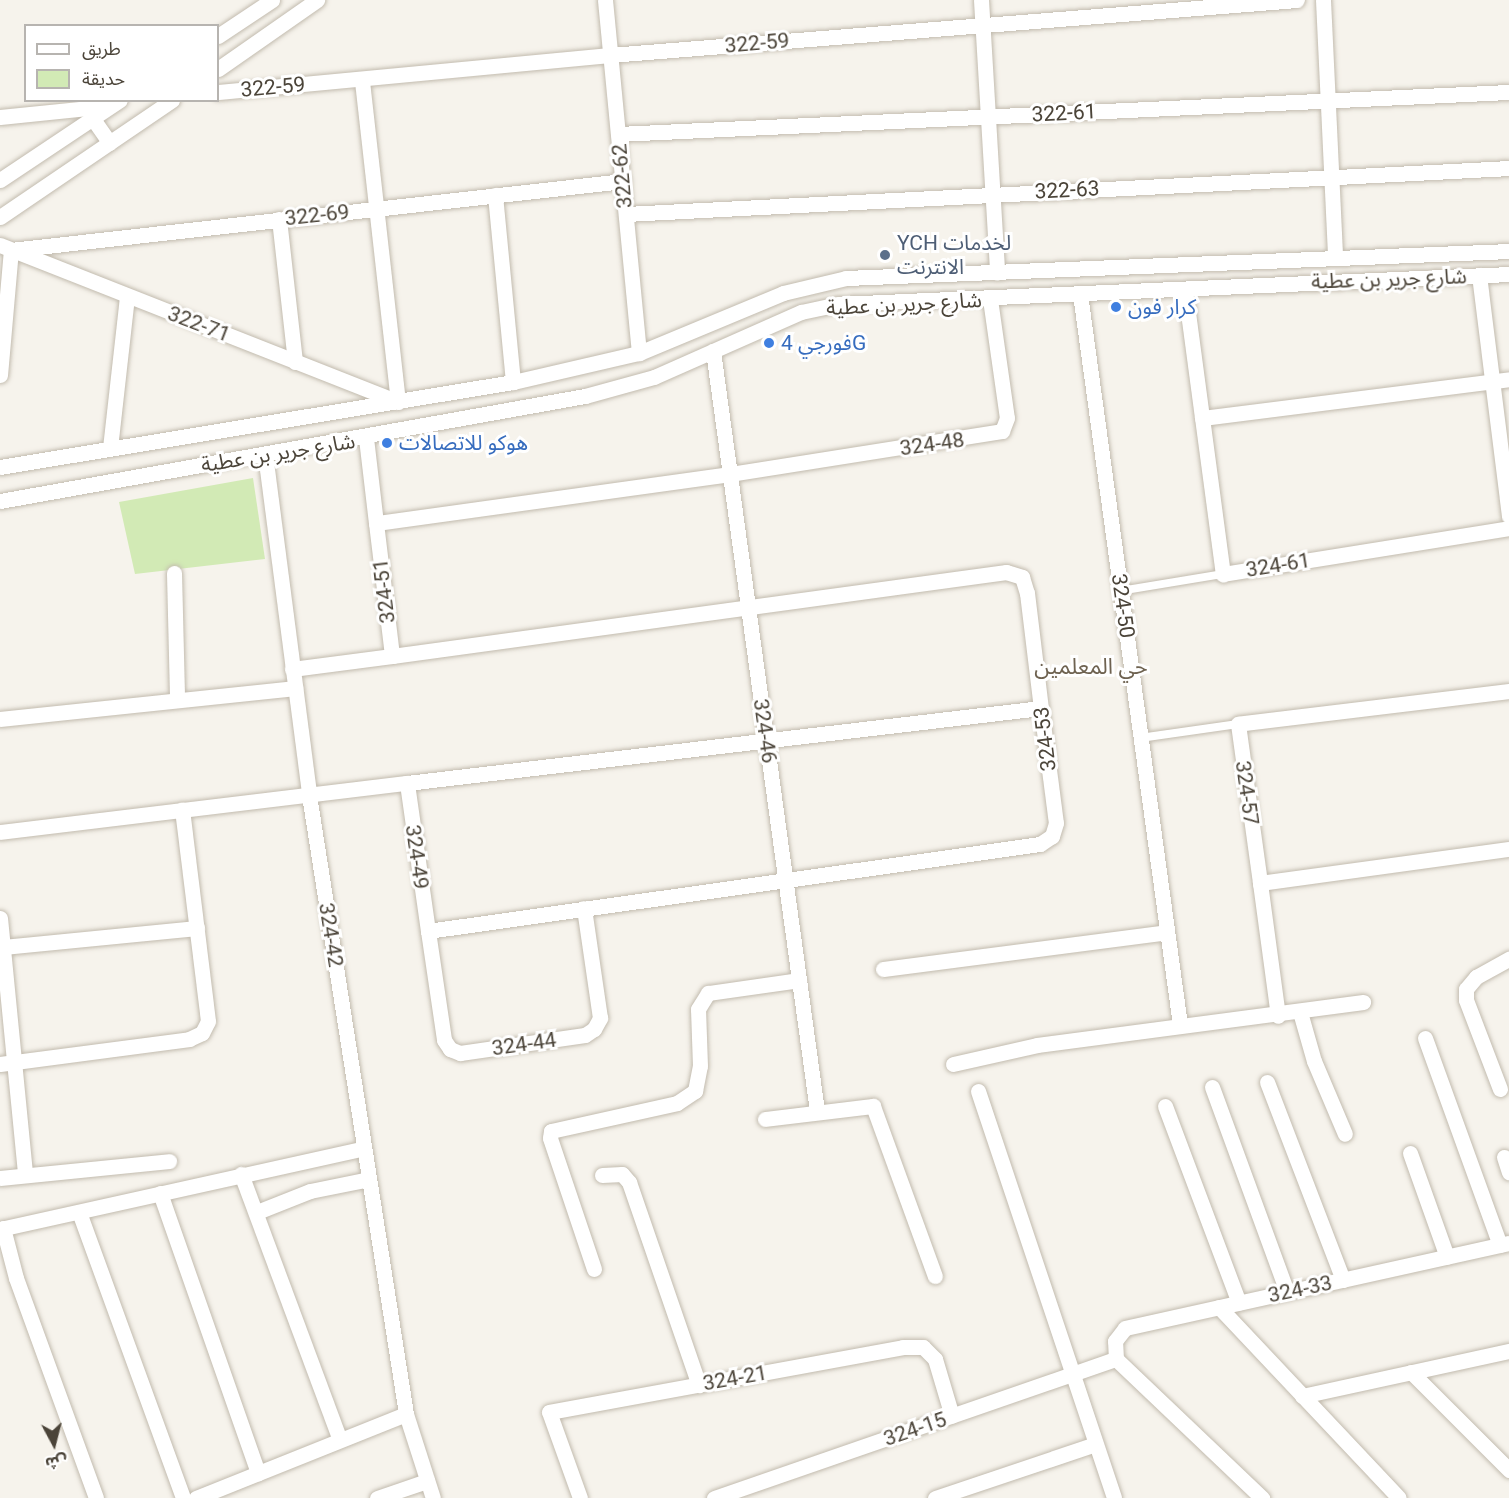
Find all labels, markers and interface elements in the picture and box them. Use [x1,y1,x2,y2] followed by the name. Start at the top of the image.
[24,24,219,102] legend
[724,28,790,58] street label: 322-59
[82,38,121,59] text: طريق
[82,68,125,89] text: حديقة
[240,72,306,102] street label: 322-59
[1031,99,1097,127] street label: 322-61
[607,143,637,209] street label: 322-62
[1034,176,1100,204] street label: 322-63
[283,199,351,231] street label: 322-69
[897,230,1011,280] place label: YCH لخدمات الانترنت
[878,248,892,262] marker: YCH لخدمات الانترنت
[1311,264,1467,294] street label: شارع جرير بن عطية
[826,287,982,321] street label: شارع جرير بن عطية
[1128,294,1196,320] place label: كرار فون
[1109,300,1123,314] marker: كرار فون
[164,301,234,347] street label: 322-71
[781,330,866,356] place label: فورجي 4G
[762,336,776,350] marker: فورجي 4G
[898,427,966,461] street label: 324-48
[199,428,357,478] street label: شارع جرير بن عطية
[399,430,528,456] place label: هوكو للاتصالات
[380,436,394,450] marker: هوكو للاتصالات
[1244,547,1312,583] street label: 324-61
[368,557,400,625] street label: 324-51
[1106,572,1140,640] street label: 324-50
[1034,654,1148,680] district label: حي المعلمين
[748,697,782,765] street label: 324-46
[1029,705,1061,773] street label: 324-53
[1230,759,1264,827] street label: 324-57
[400,823,434,891] street label: 324-49
[313,901,349,969] street label: 324-42
[490,1027,558,1061] street label: 324-44
[1266,1270,1334,1308] street label: 324-33
[701,1360,769,1396] street label: 324-21
[880,1407,950,1451] street label: 324-15
[24,1414,84,1474] north arrow
[44,1452,68,1473] text: ش

